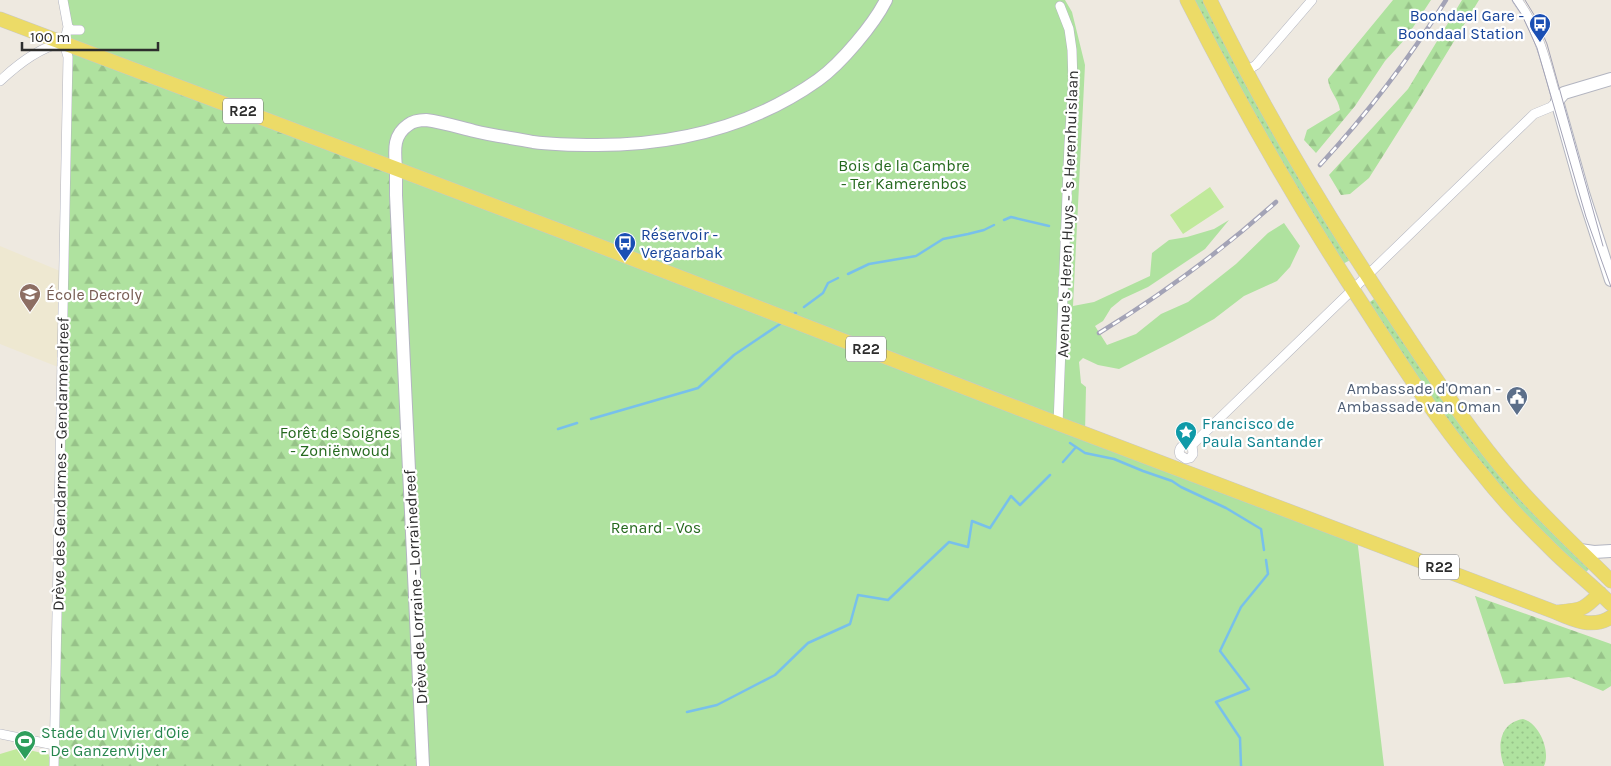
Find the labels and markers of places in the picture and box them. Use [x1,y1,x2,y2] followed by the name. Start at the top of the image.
[1398,6,1524,43] place label: Boondael Gare - Boondaal Station
[1528,12,1552,43] bus stop icon: Boondael Gare - Boondaal Station
[641,225,723,262] place label: Réservoir - Vergaarbak
[613,231,637,262] bus stop icon: Réservoir - Vergaarbak
[18,282,42,313] school or university icon: École Decroly
[46,285,143,304] place label: École Decroly
[1337,379,1501,416] place label: Ambassade d'Oman - Ambassade van Oman
[1505,385,1529,416] public building icon: Ambassade d'Oman - Ambassade van Oman
[1202,414,1323,451] place label: Francisco de Paula Santander
[1174,420,1198,451] place icon: Francisco de Paula Santander
[41,723,189,760] place label: Stade du Vivier d'Oie - De Ganzenvijver
[13,729,37,760] sports icon: Stade du Vivier d'Oie - De Ganzenvijver

